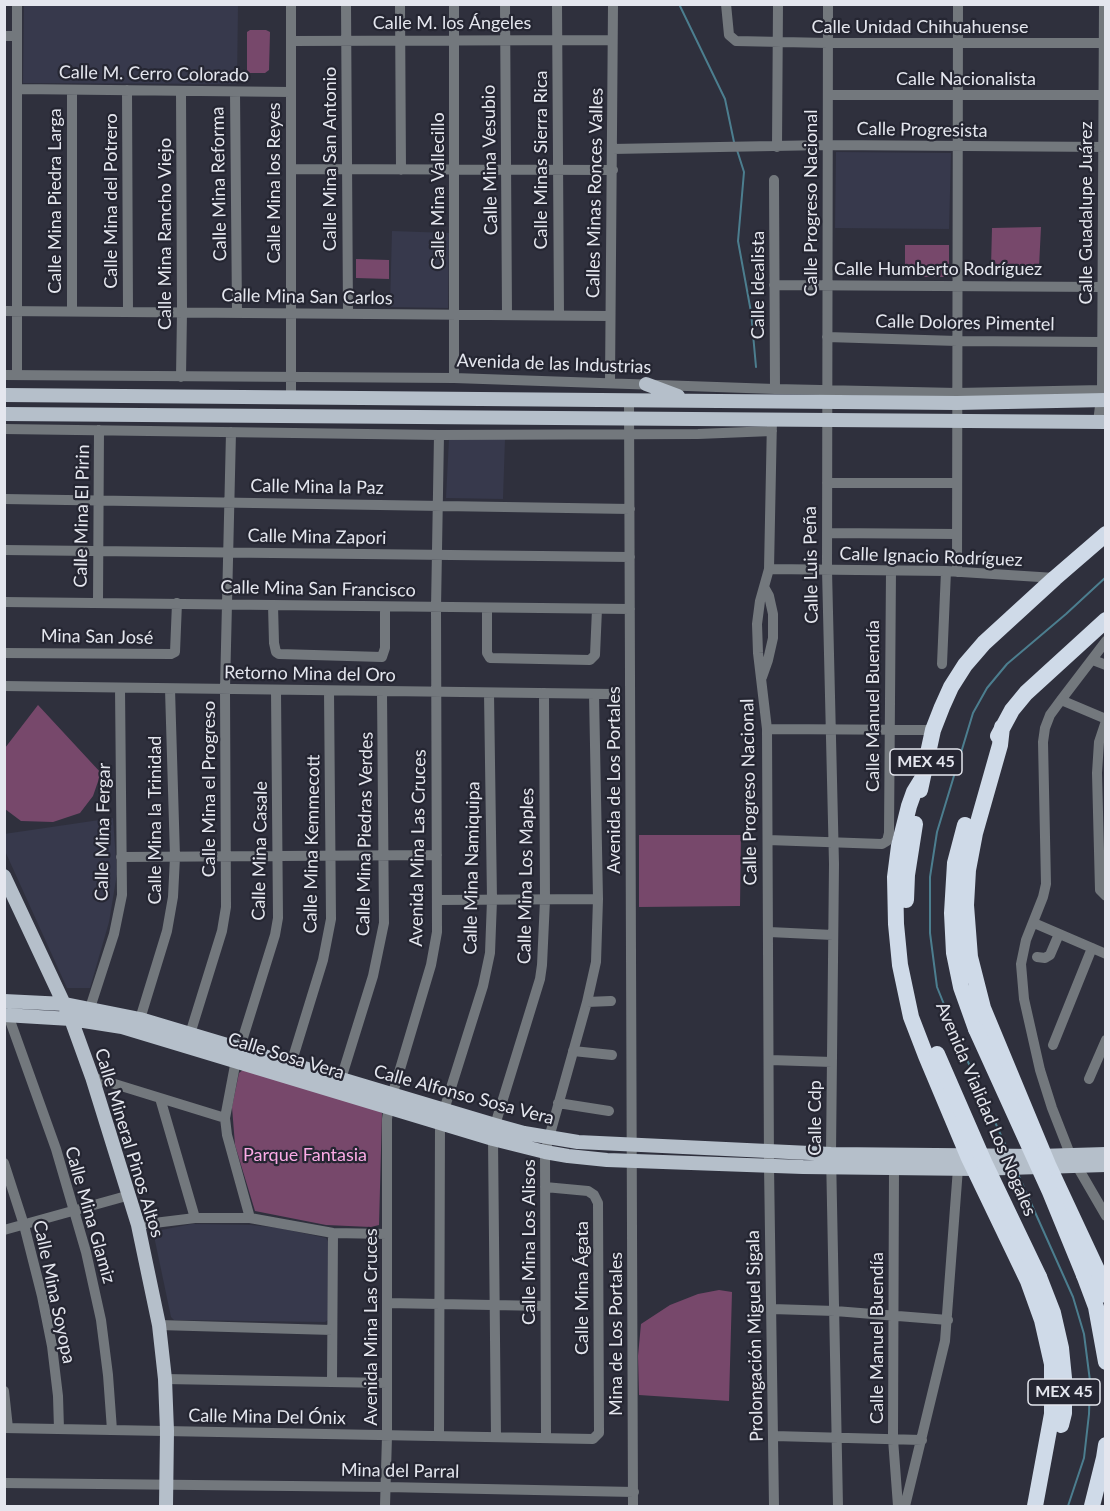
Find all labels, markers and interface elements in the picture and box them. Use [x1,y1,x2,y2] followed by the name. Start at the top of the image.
[373,12,531,34] street label: Calle M. los Ángeles
[812,16,1028,38] street label: Calle Unidad Chihuahuense
[59,62,249,86] street label: Calle M. Cerro Colorado
[319,67,341,251] street label: Calle Mina San Antonio
[896,68,1036,90] street label: Calle Nacionalista
[530,71,552,249] street label: Calle Minas Sierra Rica
[478,84,502,236] street label: Calle Mina Vesubio
[582,88,608,298] street label: Calles Minas Ronces Valles
[263,102,285,264] street label: Calle Mina los Reyes
[207,106,231,262] street label: Calle Mina Reforma
[44,108,66,294] street label: Calle Mina Piedra Larga
[800,110,822,296] street label: Calle Progreso Nacional
[427,112,449,270] street label: Calle Mina Vallecillo
[100,113,122,289] street label: Calle Mina del Potrero
[856,118,988,142] street label: Calle Progresista
[1075,121,1097,305] street label: Calle Guadalupe Juárez
[154,138,176,330] street label: Calle Mina Rancho Viejo
[747,231,769,339] street label: Calle Idealista
[834,258,1042,280] street label: Calle Humberto Rodríguez
[221,285,393,309] street label: Calle Mina San Carlos
[875,311,1055,335] street label: Calle Dolores Pimentel
[456,350,652,378] street label: Avenida de las Industrias
[70,444,94,588] street label: Calle Mina El Pirin
[250,475,384,499] street label: Calle Mina la Paz
[799,506,823,624] street label: Calle Luis Peña
[247,525,387,549] street label: Calle Mina Zapori
[839,543,1023,571] street label: Calle Ignacio Rodríguez
[220,576,416,602] street label: Calle Mina San Francisco
[862,620,884,792] street label: Calle Manuel Buendía
[41,625,153,649] street label: Mina San José
[224,662,396,686] street label: Retorno Mina del Oro
[603,686,625,874] street label: Avenida de Los Portales
[737,698,761,886] street label: Calle Progreso Nacional
[198,701,220,877] street label: Calle Mina el Progreso
[352,732,378,936] street label: Calle Mina Piedras Verdes
[144,736,166,904] street label: Calle Mina la Trinidad
[405,749,431,947] street label: Avenida Mina Las Cruces
[890,749,962,775] road number: MEX 45
[300,754,324,934] street label: Calle Mina Kemmecott
[91,763,115,901] street label: Calle Mina Fergar
[248,781,272,921] street label: Calle Mina Casale
[460,781,484,955] street label: Calle Mina Namiquipa
[514,788,538,964] street label: Calle Mina Los Maples
[931,999,1041,1219] street label: Avenida Vialidad Los Nogales
[225,1028,347,1084] street label: Calle Sosa Vera
[90,1046,168,1240] street label: Calle Mineral Pinos Altos
[371,1061,557,1129] street label: Calle Alfonso Sosa Vera
[804,1080,826,1156] street label: Calle Cdp
[60,1144,120,1286] street label: Calle Mina Glamiz
[243,1144,367,1166] park label: Parque Fantasia
[518,1159,540,1325] street label: Calle Mina Los Alisos
[28,1218,80,1366] street label: Calle Mina Soyopa
[571,1221,593,1355] street label: Calle Mina Ágata
[360,1228,382,1426] street label: Avenida Mina Las Cruces
[742,1230,768,1442] street label: Prolongación Miguel Sigala
[605,1252,627,1416] street label: Mina de Los Portales
[866,1252,888,1424] street label: Calle Manuel Buendía
[1028,1379,1100,1405] road number: MEX 45
[188,1405,346,1429] street label: Calle Mina Del Ónix
[341,1459,459,1483] street label: Mina del Parral

